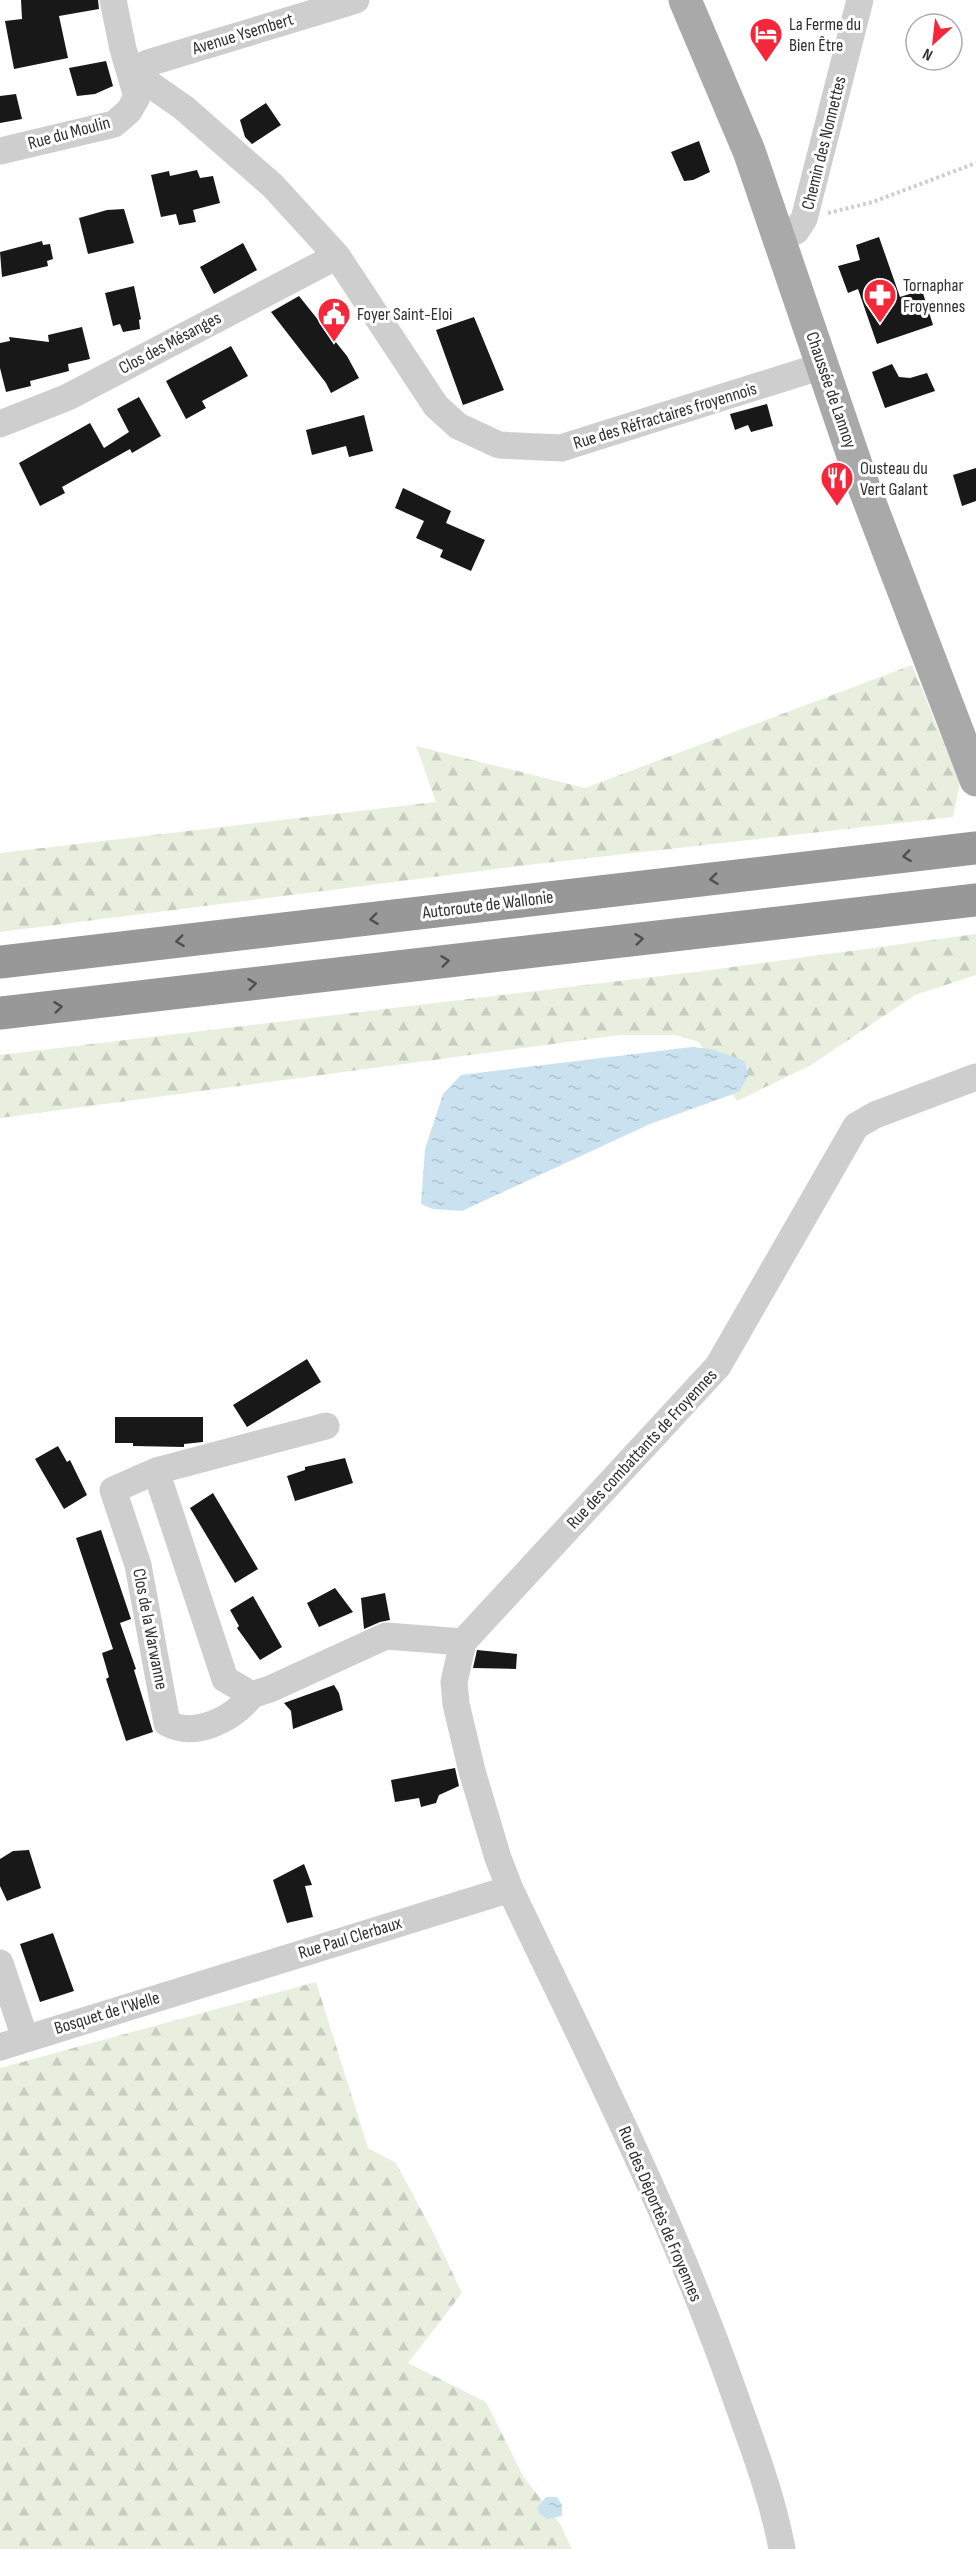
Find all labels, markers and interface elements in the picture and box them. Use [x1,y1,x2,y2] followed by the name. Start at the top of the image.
[189,9,297,60] street label: Avenue Ysembert
[904,12,964,72] north arrow
[789,14,861,56] place label: La Ferme du Bien Être
[748,16,784,63] hotel icon: La Ferme du Bien Être
[920,44,936,64] text: N
[797,74,851,212] street label: Chemin des Nonnettes
[26,112,112,154] street label: Rue du Moulin
[903,275,965,317] place label: Tornaphar Froyennes
[862,277,898,324] pharmacy icon: Tornaphar Froyennes
[316,296,352,343] public building icon: Foyer Saint-Eloi
[357,304,452,325] place label: Foyer Saint-Eloi
[115,307,225,379] street label: Clos des Mésanges
[801,329,861,451] street label: Chaussée de Lannoy
[571,378,759,454] street label: Rue des Réfractaires froyennois
[860,458,928,500] place label: Ousteau du Vert Galant
[819,460,855,507] restaurant icon: Ousteau du Vert Galant
[903,850,912,862] one-way arrow
[709,872,718,885] one-way arrow
[420,887,555,924] street label: Autoroute de Wallonie
[370,912,379,925] one-way arrow
[635,933,644,946] one-way arrow
[176,935,185,947] one-way arrow
[441,956,450,968] one-way arrow
[247,978,256,991] one-way arrow
[54,1001,63,1013] one-way arrow
[562,1365,722,1533] street label: Rue des combattants de Froyennes
[128,1567,172,1691] street label: Clos de la Warwanne
[296,1912,405,1964] street label: Rue Paul Clerbaux
[52,1987,162,2039] street label: Bosquet de l'Welle
[614,2123,706,2305] street label: Rue des Déportès de Froyennes

